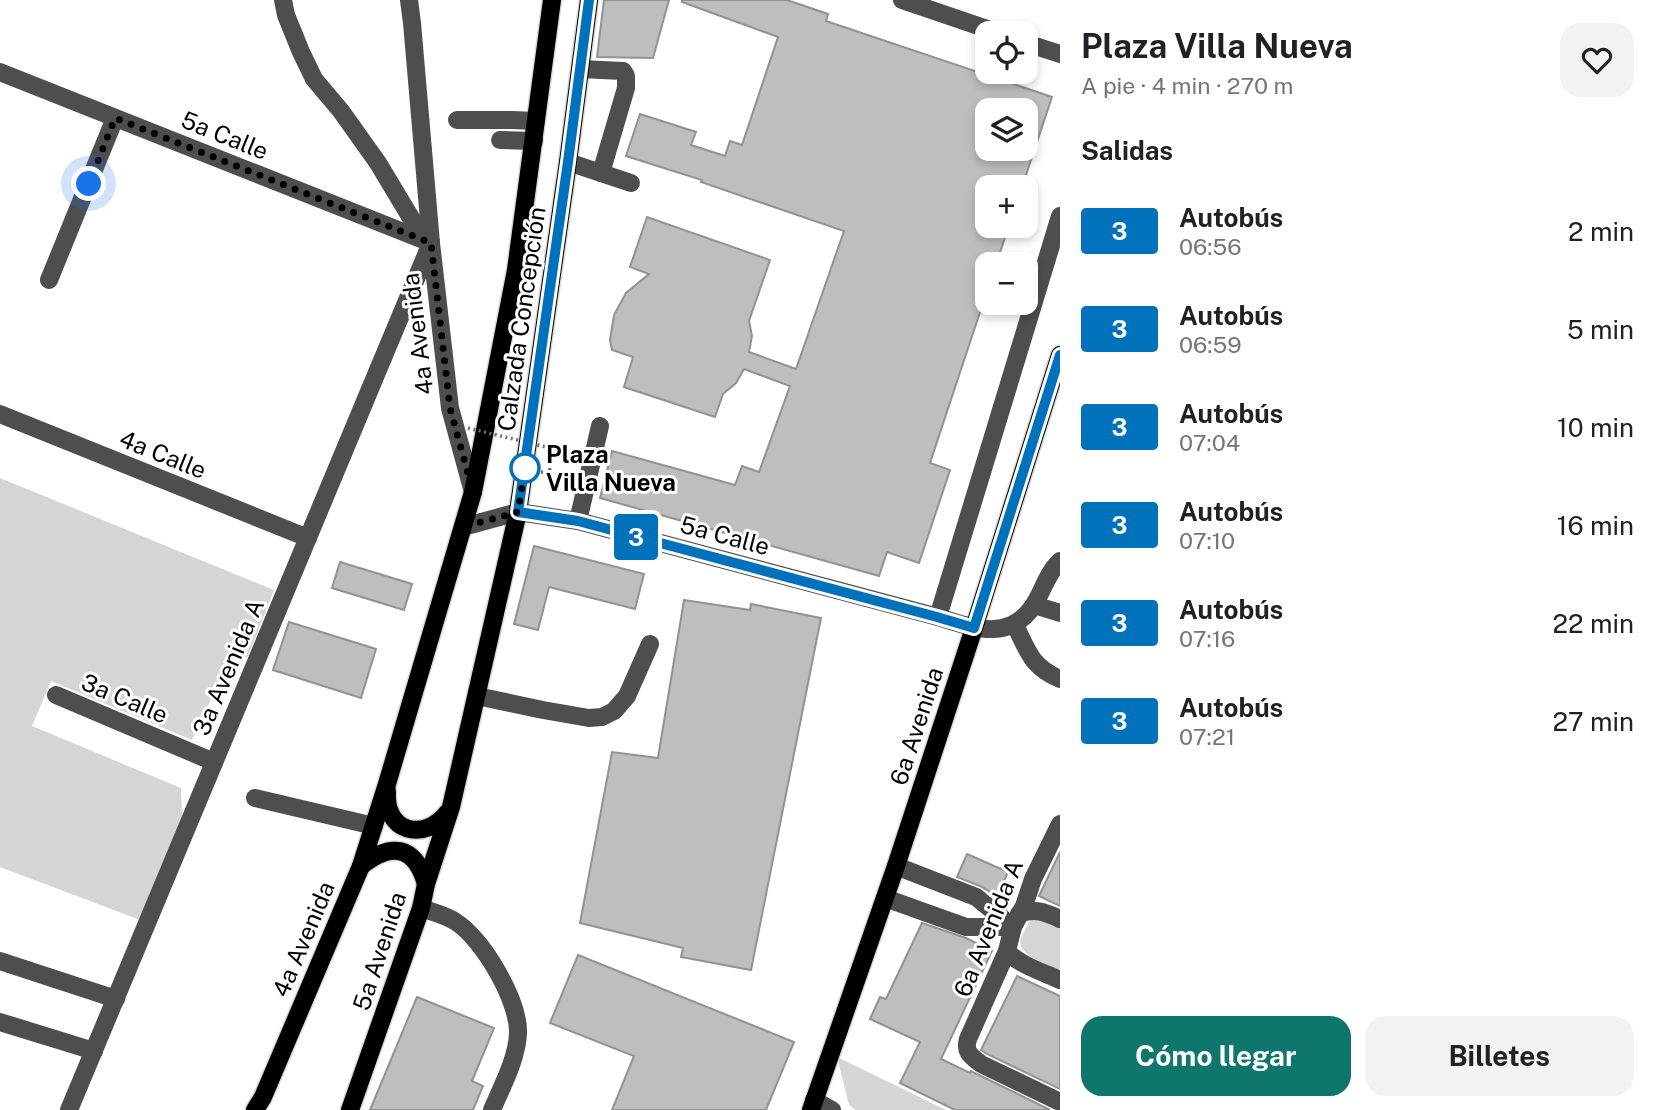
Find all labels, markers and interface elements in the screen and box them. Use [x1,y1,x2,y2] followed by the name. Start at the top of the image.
[975,21,1038,315] map controls
[975,21,1038,84] button: locate
[1560,23,1634,97] button: heart
[1081,27,1353,65] text: Plaza Villa Nueva
[1081,72,1293,99] text: A pie · 4 min · 270 m
[975,98,1038,161] button: layers
[177,105,273,165] street label: 5a Calle
[1081,135,1173,166] text: Salidas
[71,166,106,201] your location
[975,175,1038,238] button: +
[1179,202,1283,233] text: Autobús
[491,205,551,433] street label: Calzada Concepción
[1568,216,1634,247] text: 2 min
[1112,217,1127,245] text: 3
[1179,233,1241,260] text: 06:56
[975,252,1038,315] button: −
[396,271,438,397] street label: 4a Avenida
[1179,300,1283,331] text: Autobús
[1567,314,1634,345] text: 5 min
[1112,315,1127,343] text: 3
[1179,331,1242,358] text: 06:59
[1179,398,1283,429] text: Autobús
[1557,412,1634,443] text: 10 min
[1112,413,1127,441] text: 3
[116,424,210,484] street label: 4a Calle
[1179,429,1240,456] text: 07:04
[546,440,676,496] place label: Plaza Villa Nueva
[510,453,540,483] marker: Plaza Villa Nueva
[1179,496,1283,527] text: Autobús
[677,510,773,560] street label: 5a Calle
[1557,510,1634,541] text: 16 min
[1112,511,1127,539] text: 3
[613,514,659,560] line badge: 3
[628,523,644,551] text: 3
[1179,527,1235,554] text: 07:10
[1179,594,1283,625] text: Autobús
[187,595,269,739] street label: 3a Avenida A
[1553,608,1634,639] text: 22 min
[1112,609,1127,637] text: 3
[1179,625,1235,652] text: 07:16
[884,663,948,789] street label: 6a Avenida
[78,667,172,729] street label: 3a Calle
[1179,692,1283,723] text: Autobús
[1552,706,1634,737] text: 27 min
[1112,707,1127,735] text: 3
[1179,723,1235,750] text: 07:21
[948,855,1028,1001] street label: 6a Avenida A
[266,877,340,1001] street label: 4a Avenida
[347,888,411,1014] street label: 5a Avenida
[1081,1016,1351,1096] button: Cómo llegar
[1365,1016,1634,1096] button: Billetes

